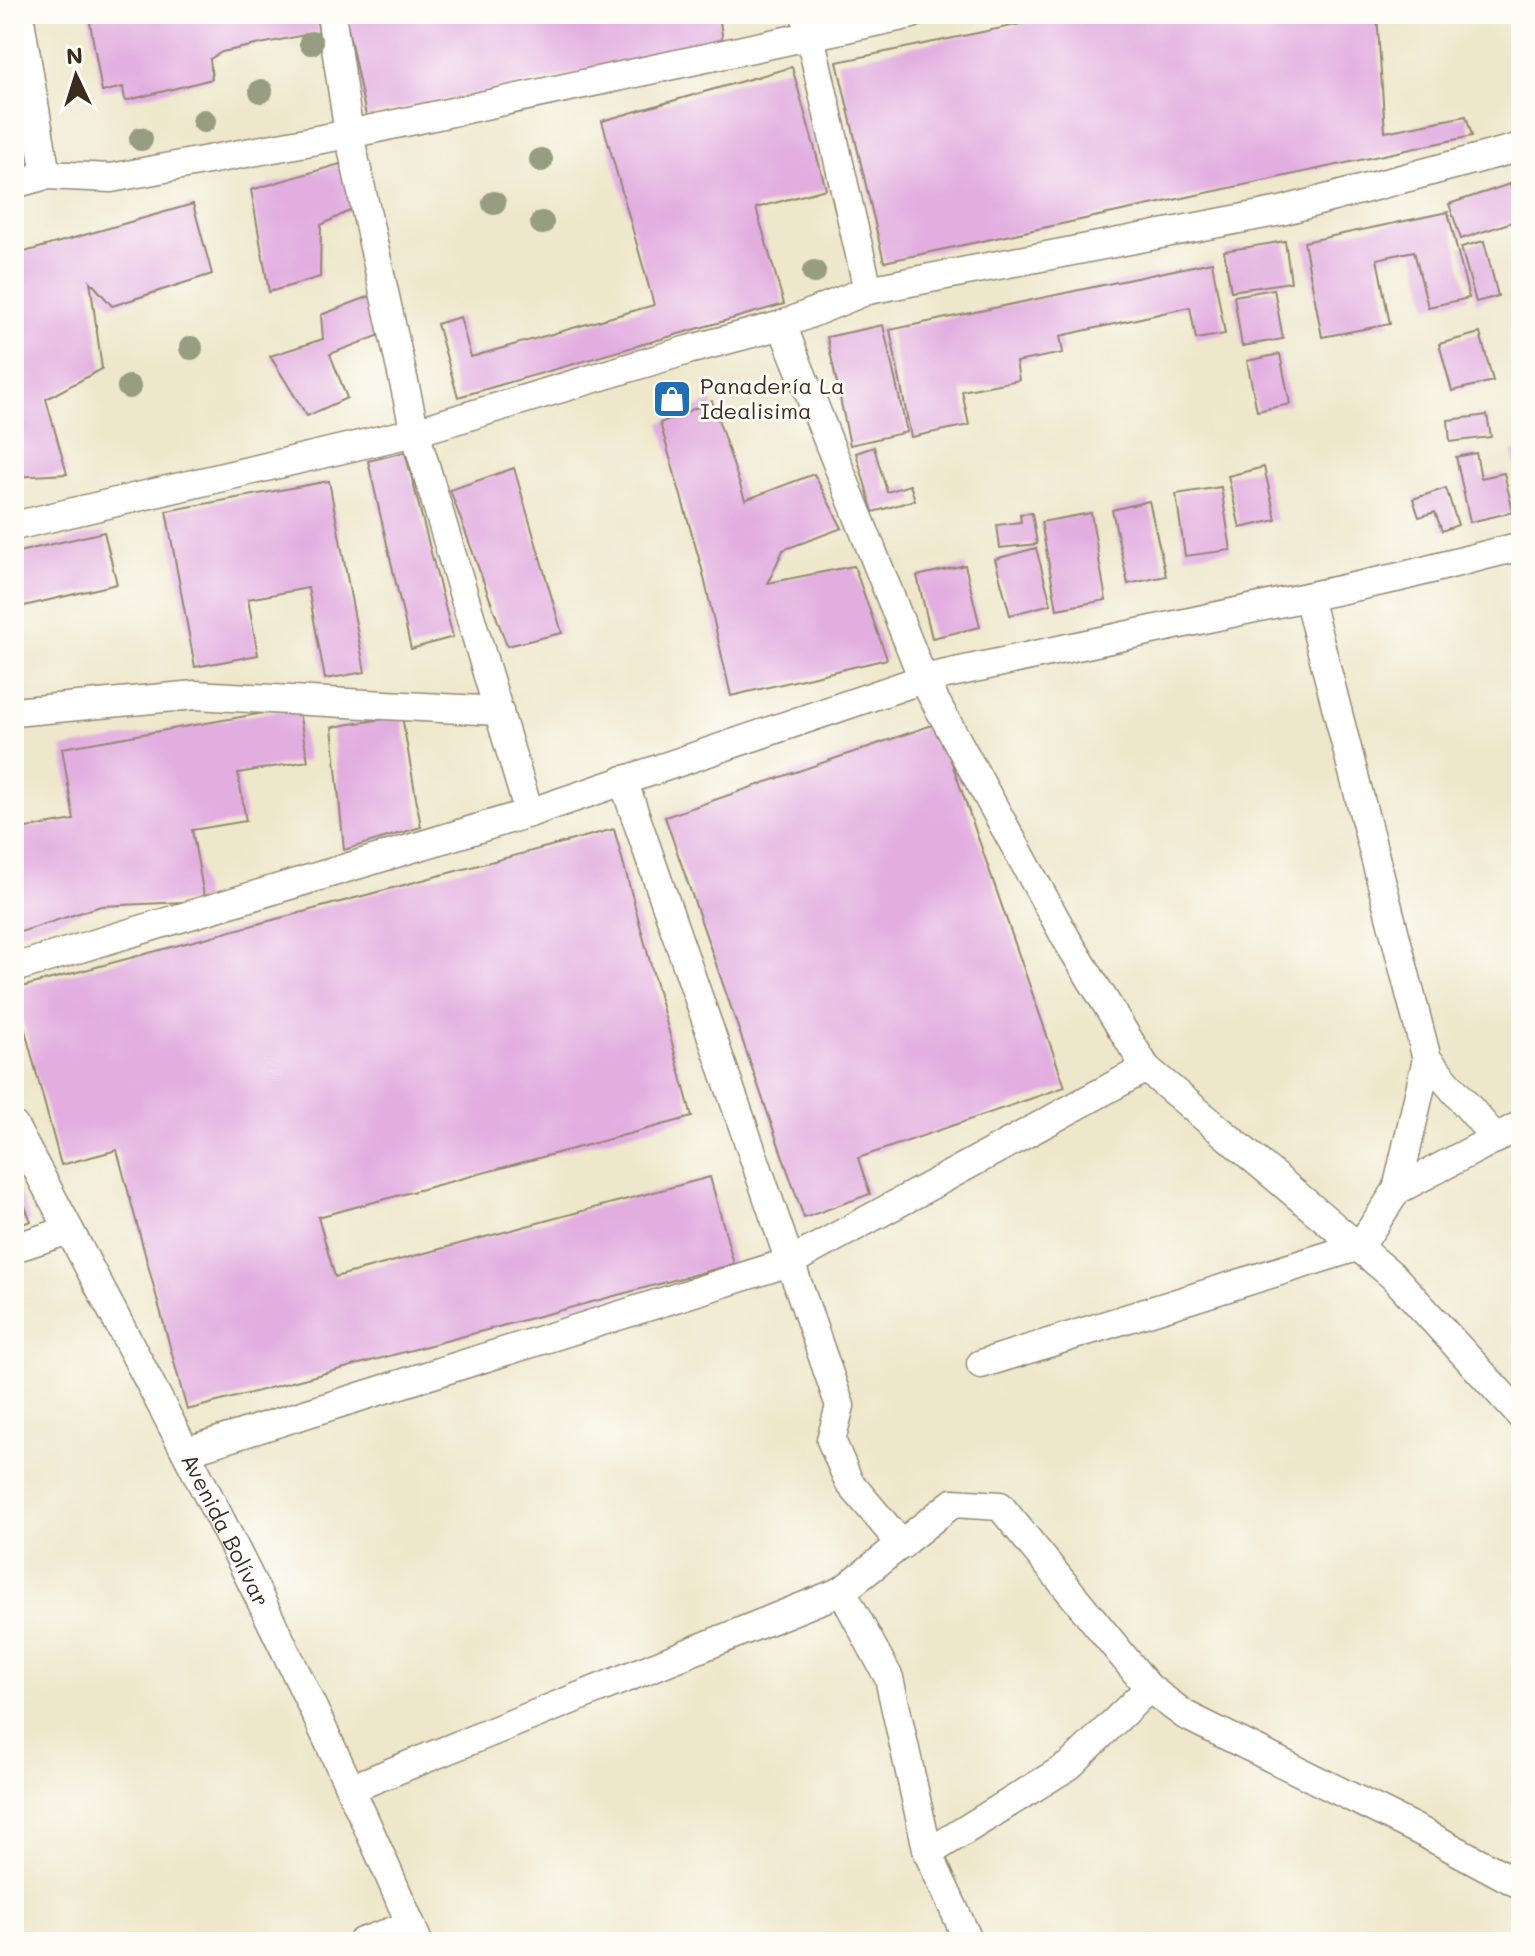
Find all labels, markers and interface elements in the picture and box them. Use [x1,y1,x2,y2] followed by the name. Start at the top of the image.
[36,36,116,116] north arrow
[65,41,84,71] text: N
[700,371,845,425] place label: Panadería La Idealisima
[651,378,693,420] shop icon: Panadería La Idealisima
[175,1448,276,1611] street label: Avenida Bolívar

